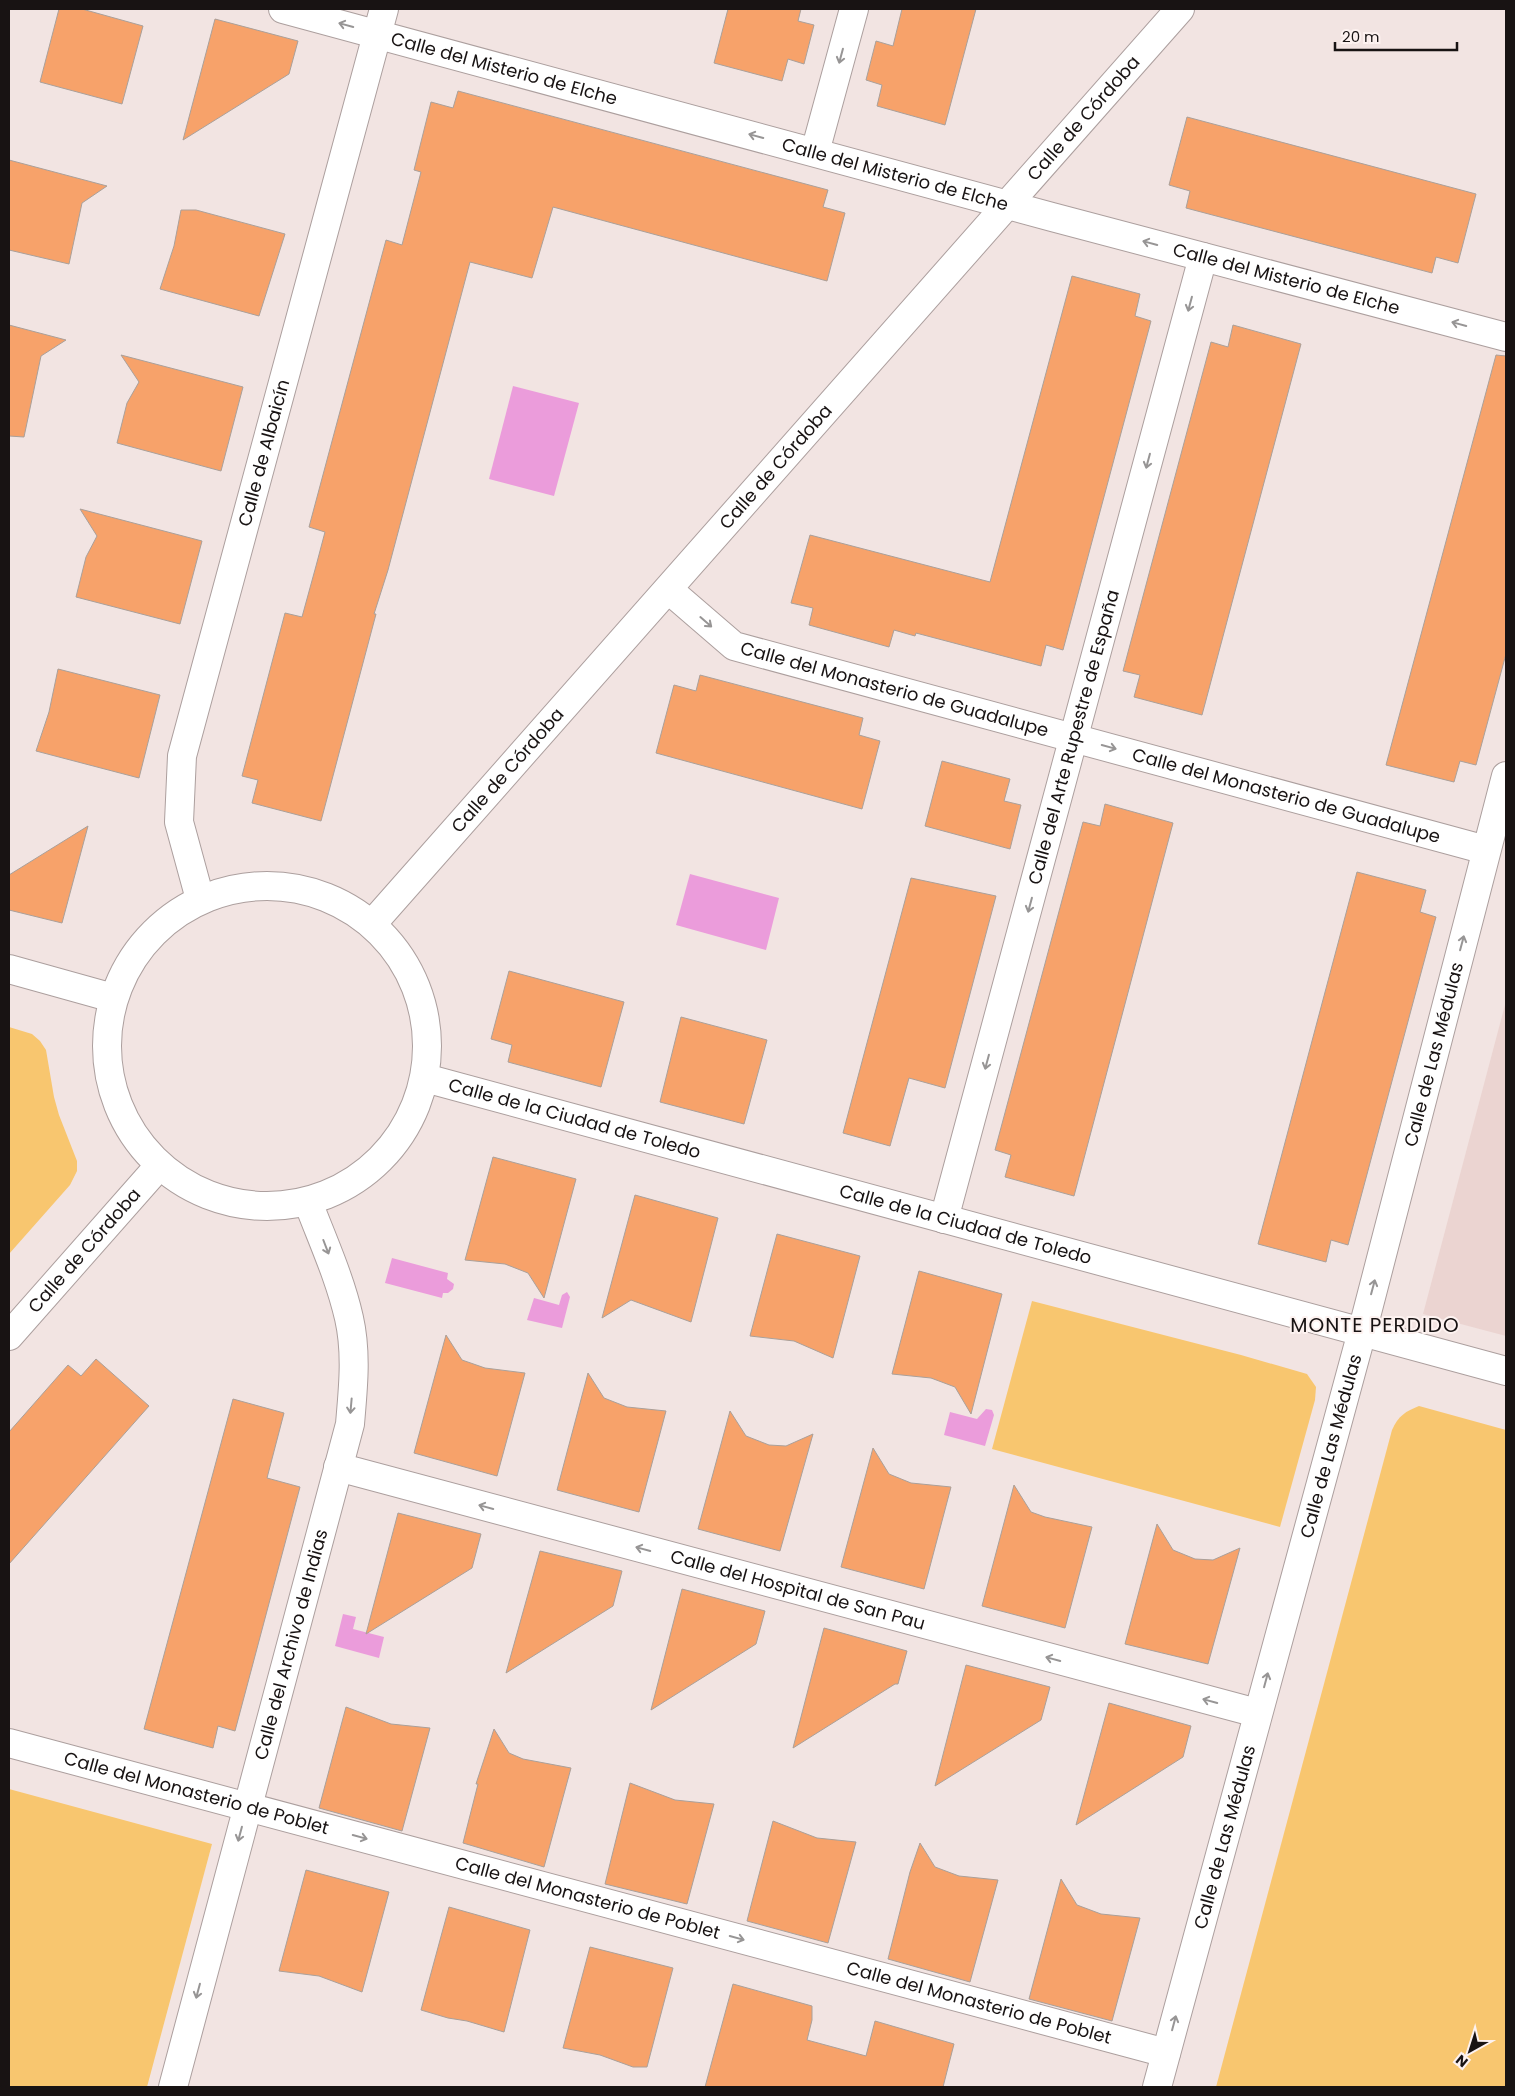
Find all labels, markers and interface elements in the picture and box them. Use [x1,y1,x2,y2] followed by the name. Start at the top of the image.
[338,20,354,30] one-way arrow
[1335,20,1458,52] scale bar
[388,26,620,111] street label: Calle del Misterio de Elche
[1342,26,1380,47] text: 20 m
[836,47,846,63] one-way arrow
[1021,50,1145,186] street label: Calle de Córdoba
[749,131,765,141] one-way arrow
[779,131,1011,217] street label: Calle del Misterio de Elche
[1142,237,1158,247] one-way arrow
[1170,237,1403,320] street label: Calle del Misterio de Elche
[1185,295,1194,311] one-way arrow
[1452,319,1468,328] one-way arrow
[232,376,295,529] street label: Calle de Albaicín
[713,398,837,534] street label: Calle de Córdoba
[1143,452,1153,468] one-way arrow
[1022,587,1125,887] street label: Calle del Arte Rupestre de España
[699,616,712,627] one-way arrow
[738,635,1051,743] street label: Calle del Monasterio de Guadalupe
[445,702,569,838] street label: Calle de Córdoba
[1100,742,1116,752] one-way arrow
[1129,742,1443,849] street label: Calle del Monasterio de Guadalupe
[1024,897,1034,913] one-way arrow
[1458,936,1467,952] one-way arrow
[1398,959,1469,1149] street label: Calle de Las Médulas
[982,1054,992,1070] one-way arrow
[446,1072,704,1164] street label: Calle de la Ciudad de Toledo
[837,1178,1095,1270] street label: Calle de la Ciudad de Toledo
[22,1182,146,1318] street label: Calle de Córdoba
[322,1240,331,1255] one-way arrow
[1368,1280,1378,1296] one-way arrow
[1290,1311,1460,1339] district label: MONTE PERDIDO
[1294,1351,1367,1541] street label: Calle de Las Médulas
[346,1397,356,1413] one-way arrow
[478,1502,494,1511] one-way arrow
[248,1526,333,1763] street label: Calle del Archivo de Indias
[635,1544,651,1553] one-way arrow
[668,1544,928,1636] street label: Calle del Hospital de San Pau
[1046,1653,1062,1663] one-way arrow
[1262,1673,1271,1689] one-way arrow
[1203,1695,1219,1705] one-way arrow
[1187,1742,1261,1932] street label: Calle de Las Médulas
[61,1745,332,1840] street label: Calle del Monasterio de Poblet
[235,1825,244,1841] one-way arrow
[352,1833,368,1843] one-way arrow
[452,1850,723,1945] street label: Calle del Monasterio de Poblet
[728,1934,744,1943] one-way arrow
[844,1955,1114,2050] street label: Calle del Monasterio de Poblet
[193,1982,202,1998] one-way arrow
[1170,2016,1180,2032] one-way arrow
[1445,2026,1495,2076] north arrow
[1451,2050,1472,2072] text: N

